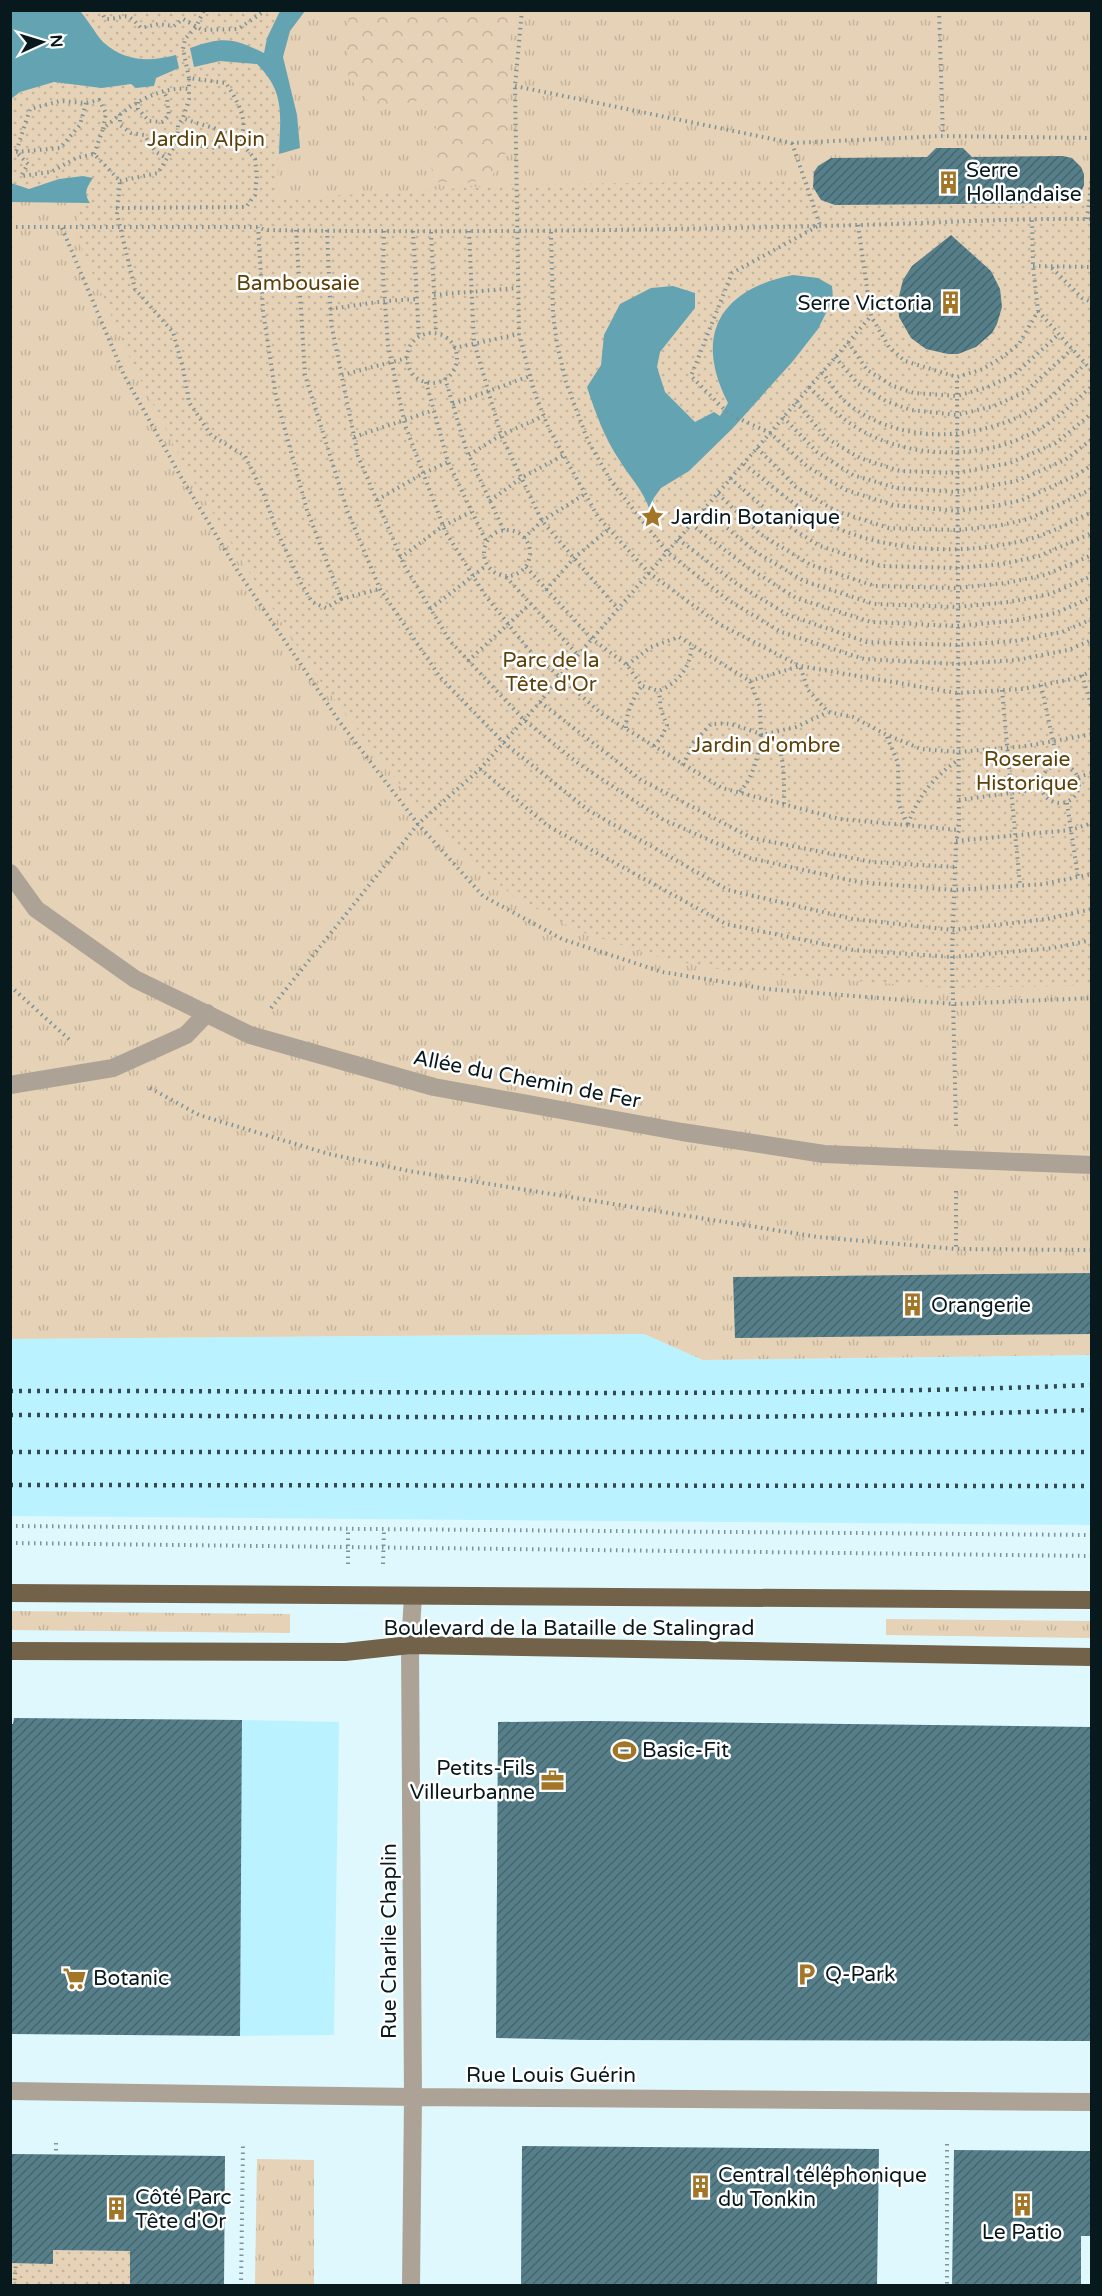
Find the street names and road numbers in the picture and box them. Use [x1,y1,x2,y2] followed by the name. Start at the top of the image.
[411,1045,643,1114] street label: Allée du Chemin de Fer
[384,1616,754,1641] street label: Boulevard de la Bataille de Stalingrad
[377,1843,402,2039] street label: Rue Charlie Chaplin
[466,2063,636,2088] street label: Rue Louis Guérin

